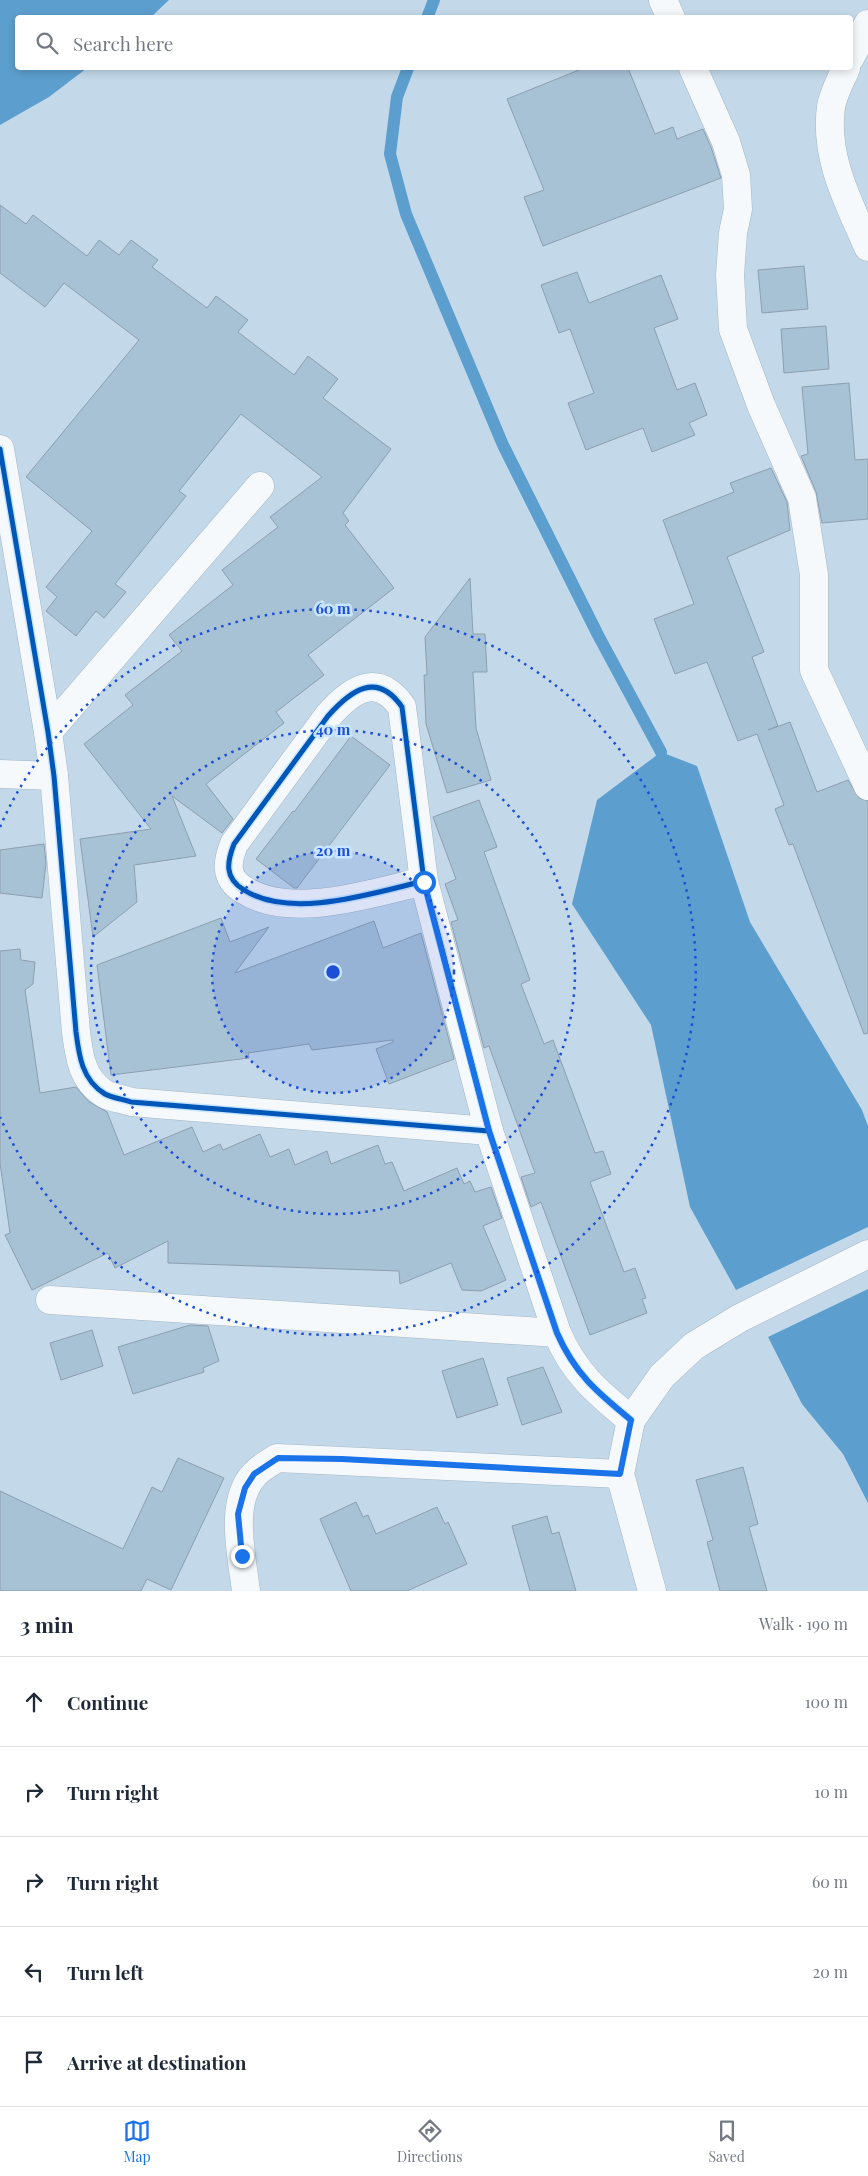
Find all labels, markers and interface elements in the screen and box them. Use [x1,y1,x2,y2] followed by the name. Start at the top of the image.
[15,15,853,70] search box
[33,29,61,57] icon: search
[73,30,173,56] text: Search here
[315,598,351,618] text: 60 m
[316,719,351,739] text: 40 m
[316,840,351,860] text: 20 m
[413,871,436,894] route start
[324,963,342,981] centre of rings
[231,1545,254,1568] route end
[20,1610,74,1638] text: 3 min
[759,1613,848,1634] text: Walk · 190 m
[20,1688,48,1716] icon: ahead
[67,1689,148,1715] text: Continue
[805,1691,848,1712] text: 100 m
[20,1778,48,1806] icon: right
[67,1779,159,1805] text: Turn right
[814,1781,848,1802] text: 10 m
[20,1868,48,1896] icon: right
[67,1869,159,1895] text: Turn right
[812,1871,848,1892] text: 60 m
[20,1958,48,1986] icon: left
[67,1959,144,1985] text: Turn left
[813,1961,848,1982] text: 20 m
[20,2048,48,2076] icon: arrive
[67,2049,247,2075] text: Arrive at destination
[123,2117,151,2166] tab: Map
[397,2117,462,2166] tab: Directions
[709,2117,745,2166] tab: Saved

